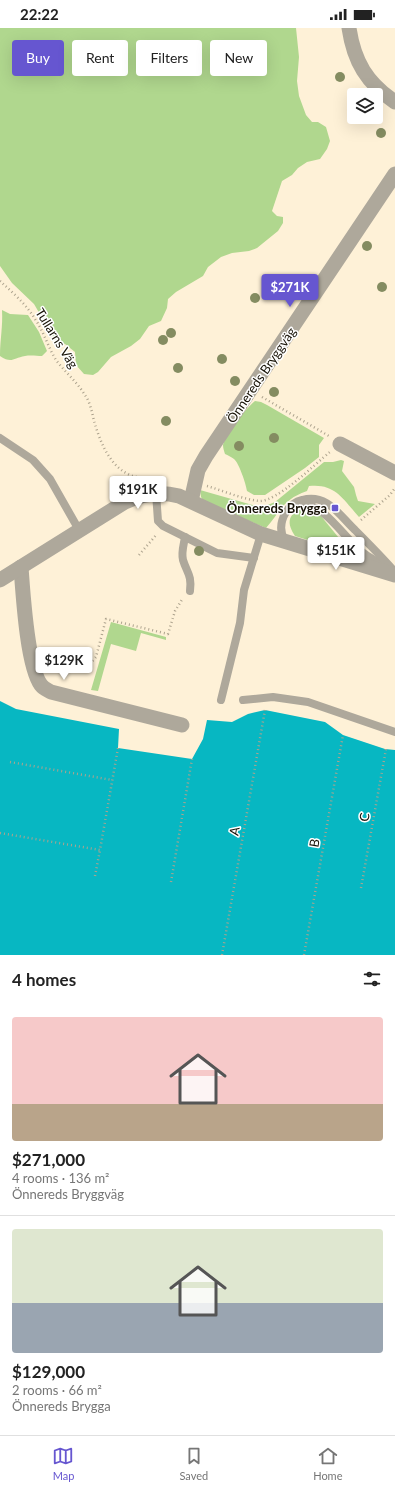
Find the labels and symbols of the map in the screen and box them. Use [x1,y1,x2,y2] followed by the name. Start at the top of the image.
[262,274,318,308] pin: $271K
[32,305,82,371] street label: Tullarns Väg
[223,324,299,426] street label: Önnereds Bryggväg
[110,476,166,510] pin: $191K
[227,500,327,516] place label: Önnereds Brygga
[330,503,340,513] marker: Önnereds Brygga
[308,537,364,571] pin: $151K
[36,647,92,681] pin: $129K
[355,811,373,823] street label: C
[225,825,243,837] street label: A
[305,837,323,849] street label: B

